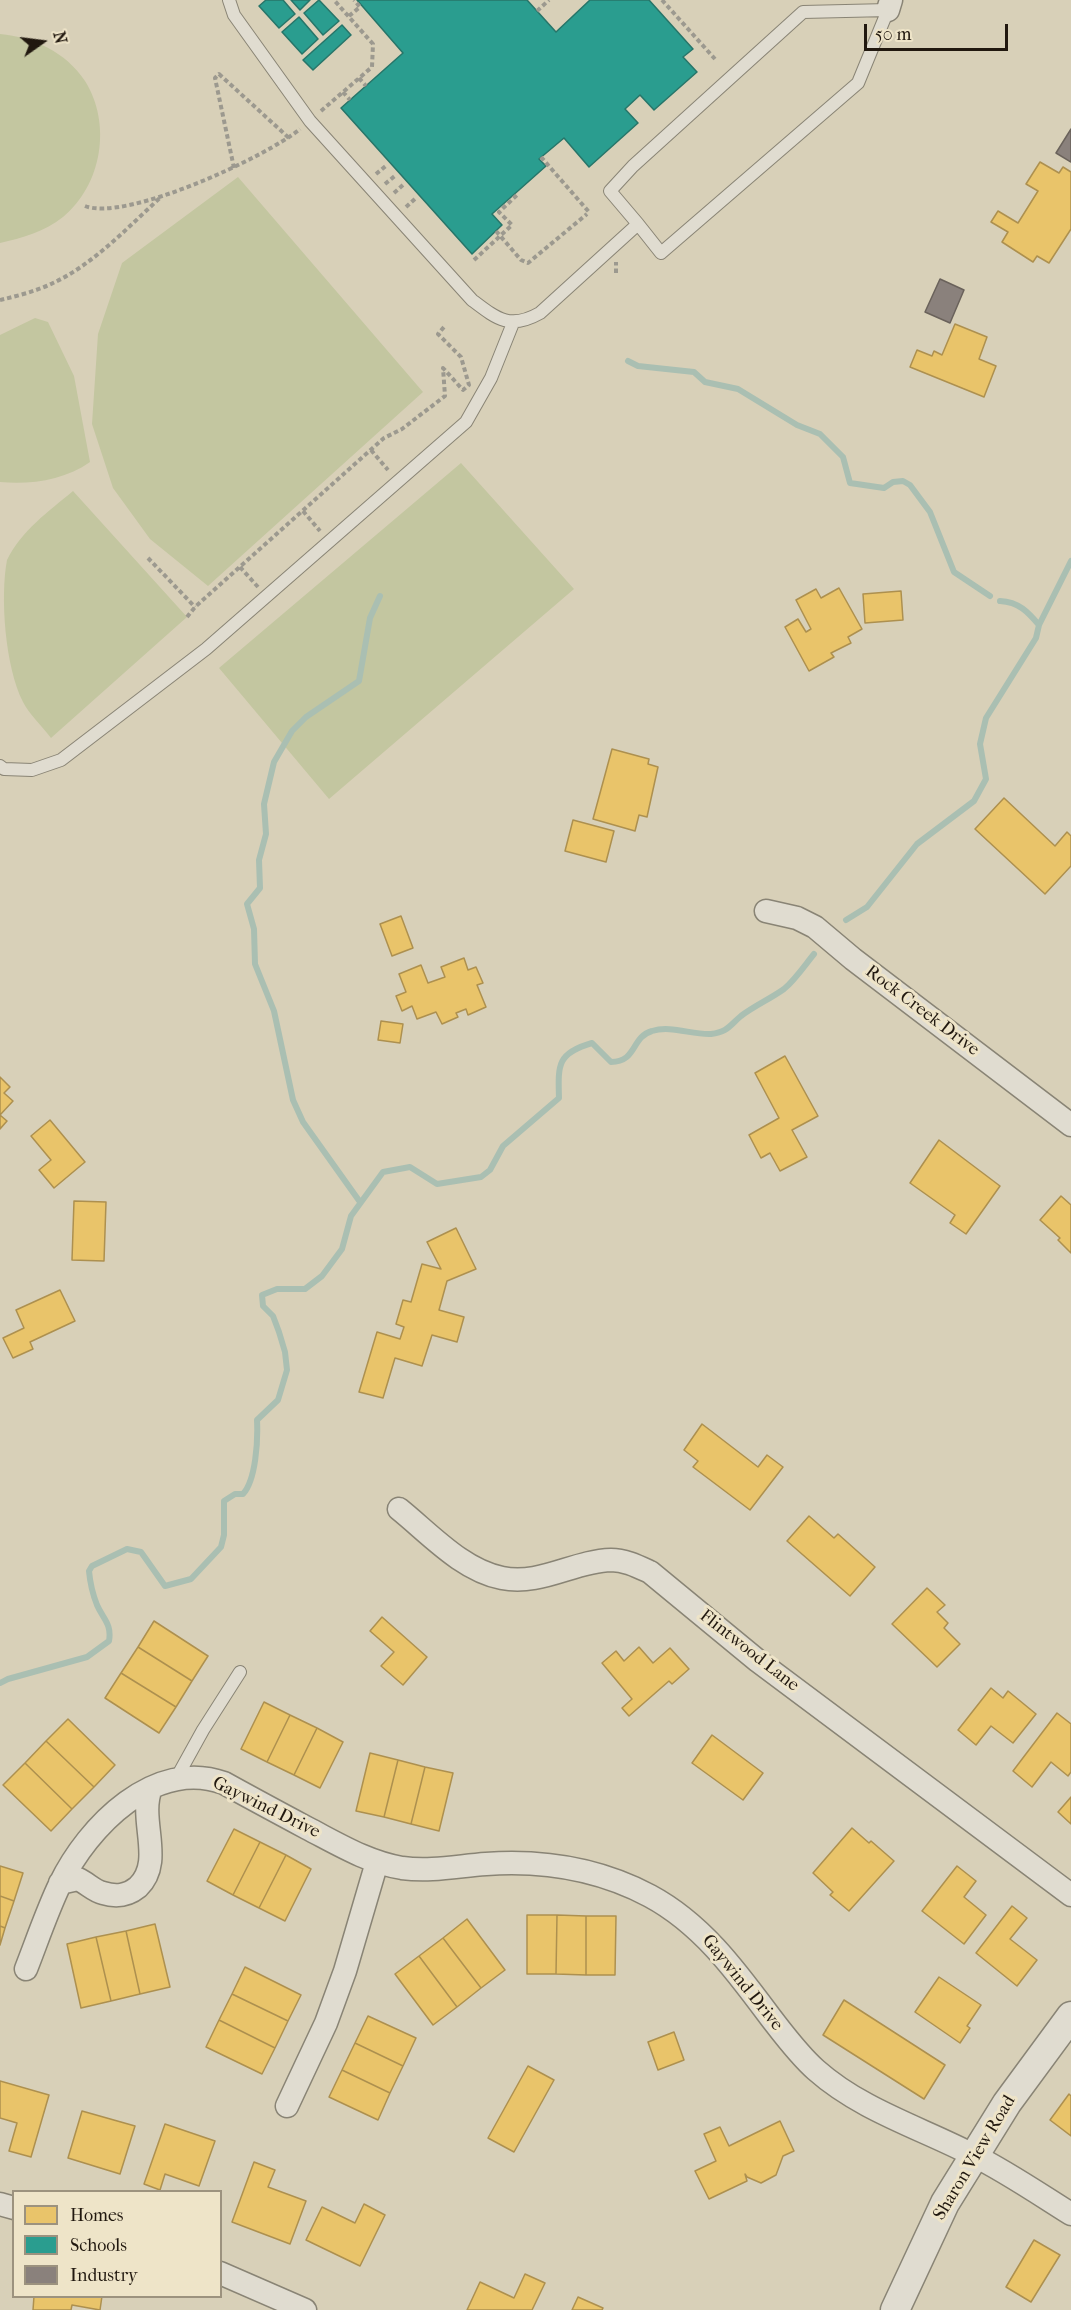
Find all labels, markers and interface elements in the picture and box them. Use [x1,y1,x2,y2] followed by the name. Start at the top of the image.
[12,12,72,72] north arrow
[867,12,1011,50] scale bar
[875,24,911,45] text: 50 m
[49,29,71,46] text: N
[861,961,983,1061] street label: Rock Creek Drive
[695,1605,803,1697] street label: Flintwood Lane
[209,1773,323,1843] street label: Gaywind Drive
[697,1931,787,2035] street label: Gaywind Drive
[929,2092,1021,2224] street label: Sharon View Road
[12,2190,222,2298] legend
[70,2205,124,2226] text: Homes
[70,2235,127,2256] text: Schools
[70,2265,138,2286] text: Industry

